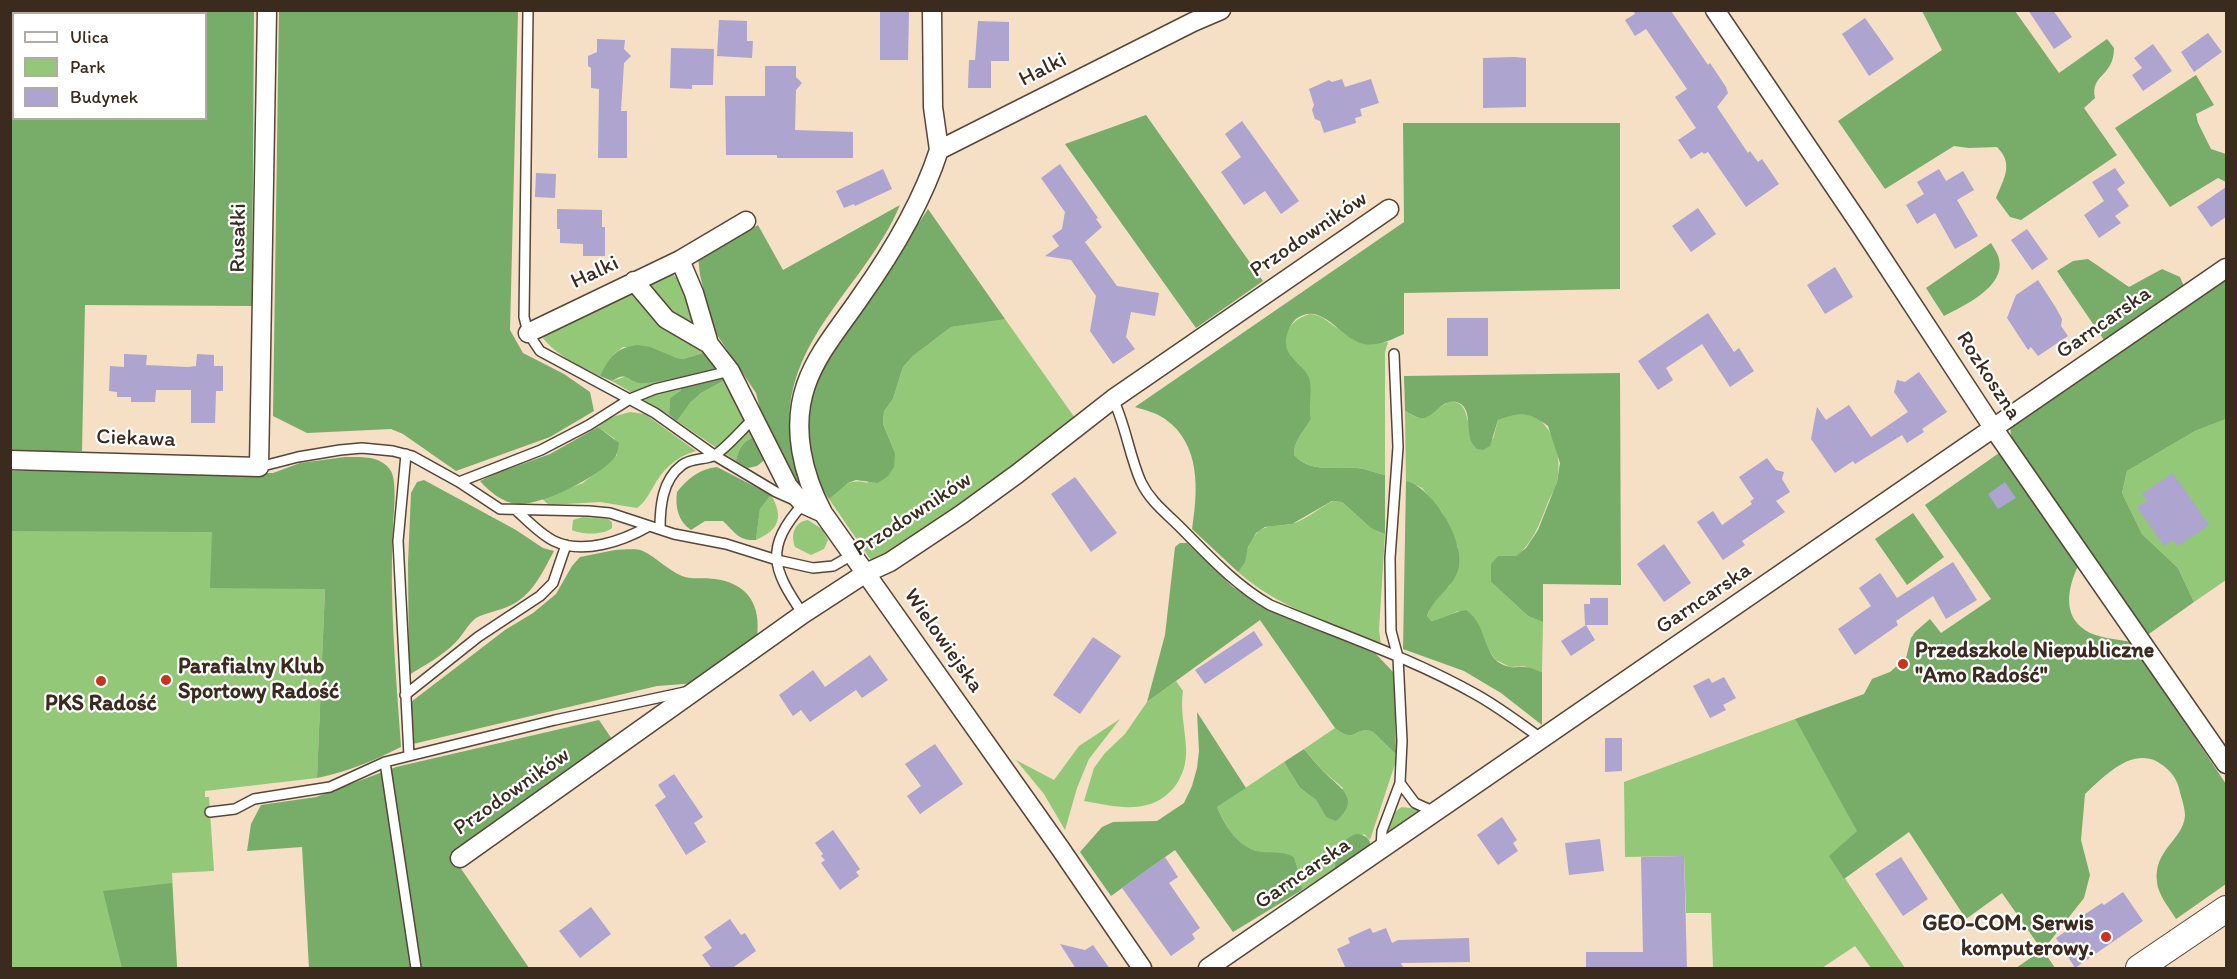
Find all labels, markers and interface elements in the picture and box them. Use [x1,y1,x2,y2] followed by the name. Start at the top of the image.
[12,12,207,120] legend
[70,26,109,48] text: Ulica
[1015,47,1071,93] street label: Halki
[70,56,105,78] text: Park
[70,86,138,108] text: Budynek
[1245,186,1373,284] street label: Przodowników
[225,203,253,273] street label: Rusałki
[567,251,623,295] street label: Halki
[2052,281,2156,365] street label: Garncarska
[1950,327,2026,425] street label: Rozkoszna
[96,424,176,454] street label: Ciekawa
[849,467,977,563] street label: Przodowników
[1651,557,1757,641] street label: Garncarska
[897,584,989,698] street label: Wielowiejska
[1915,638,2154,690] place label: Przedszkole Niepubliczne "Amo Radość"
[178,654,339,706] place label: Parafialny Klub Sportowy Radość
[1896,657,1910,671] marker: Przedszkole Niepubliczne "Amo Radość"
[159,673,173,687] marker: Parafialny Klub Sportowy Radość
[94,674,108,688] marker: PKS Radość
[45,691,157,717] place label: PKS Radość
[449,742,575,842] street label: Przodowników
[1250,832,1356,916] street label: Garncarska
[1922,911,2094,962] place label: GEO-COM. Serwis komputerowy.
[2099,930,2113,944] marker: GEO-COM. Serwis komputerowy.

